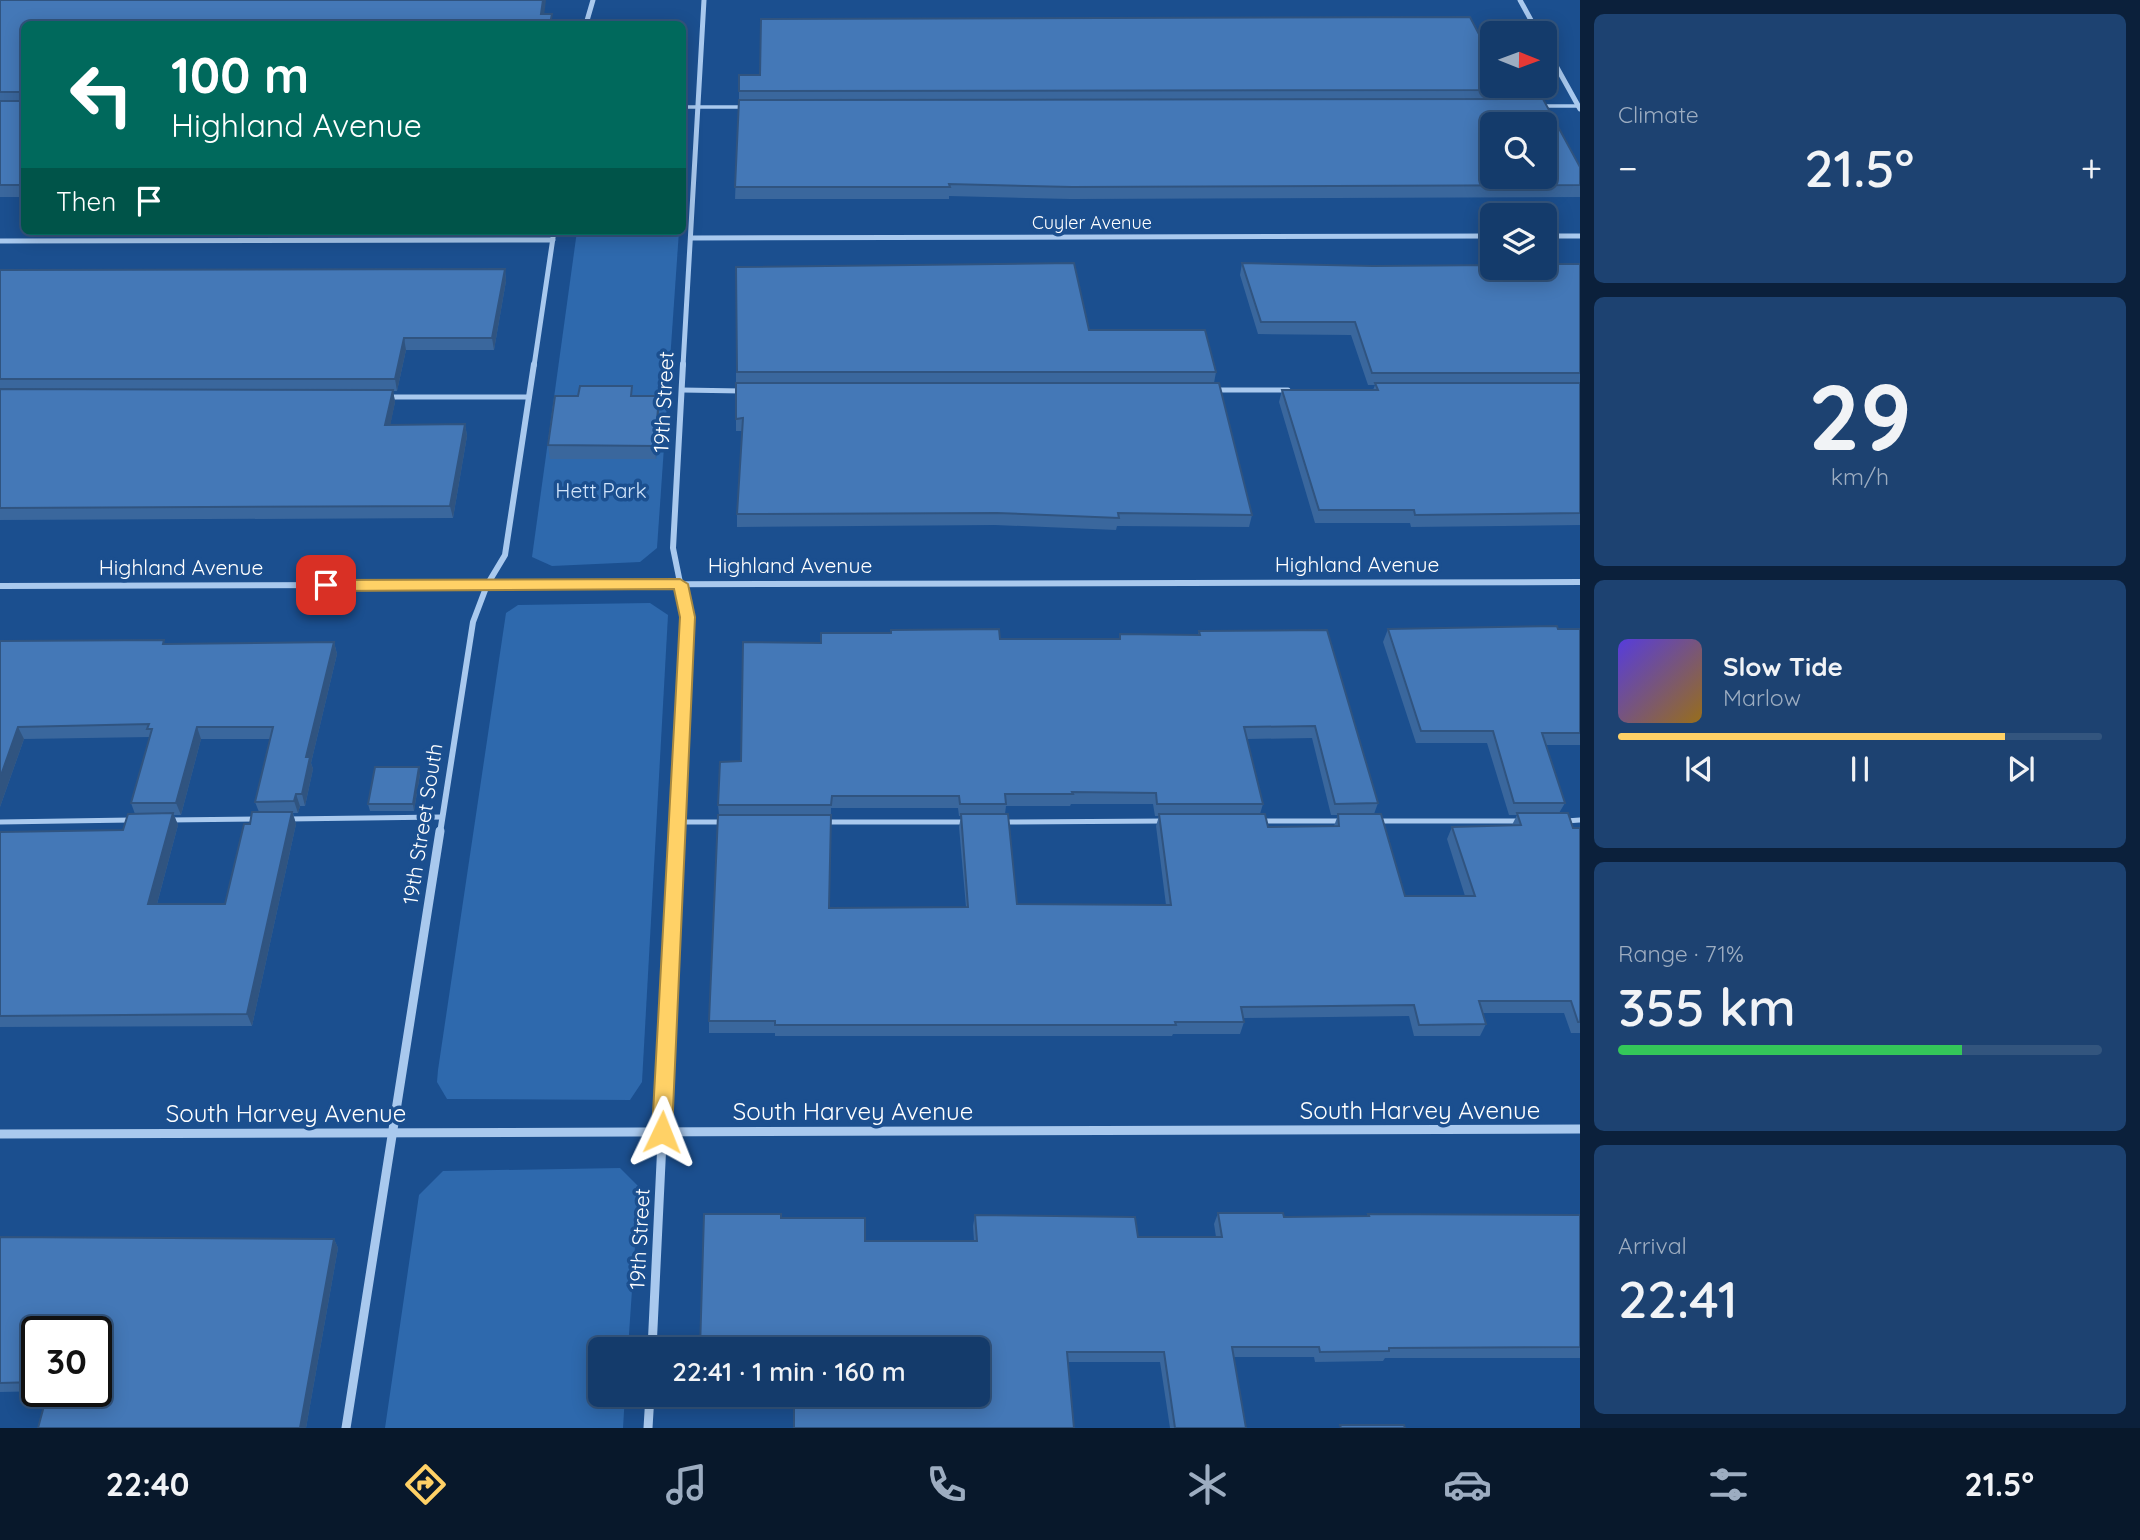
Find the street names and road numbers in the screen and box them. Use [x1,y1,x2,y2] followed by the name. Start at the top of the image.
[1032,211,1152,234] street label: Cuyler Avenue
[647,351,679,453] street label: 19th Street
[1275,551,1439,577] street label: Highland Avenue
[708,552,872,578] street label: Highland Avenue
[99,554,263,580] street label: Highland Avenue
[396,741,448,906] street label: 19th Street South
[1300,1095,1540,1125] street label: South Harvey Avenue
[733,1096,973,1126] street label: South Harvey Avenue
[166,1098,406,1128] street label: South Harvey Avenue
[623,1188,655,1290] street label: 19th Street

